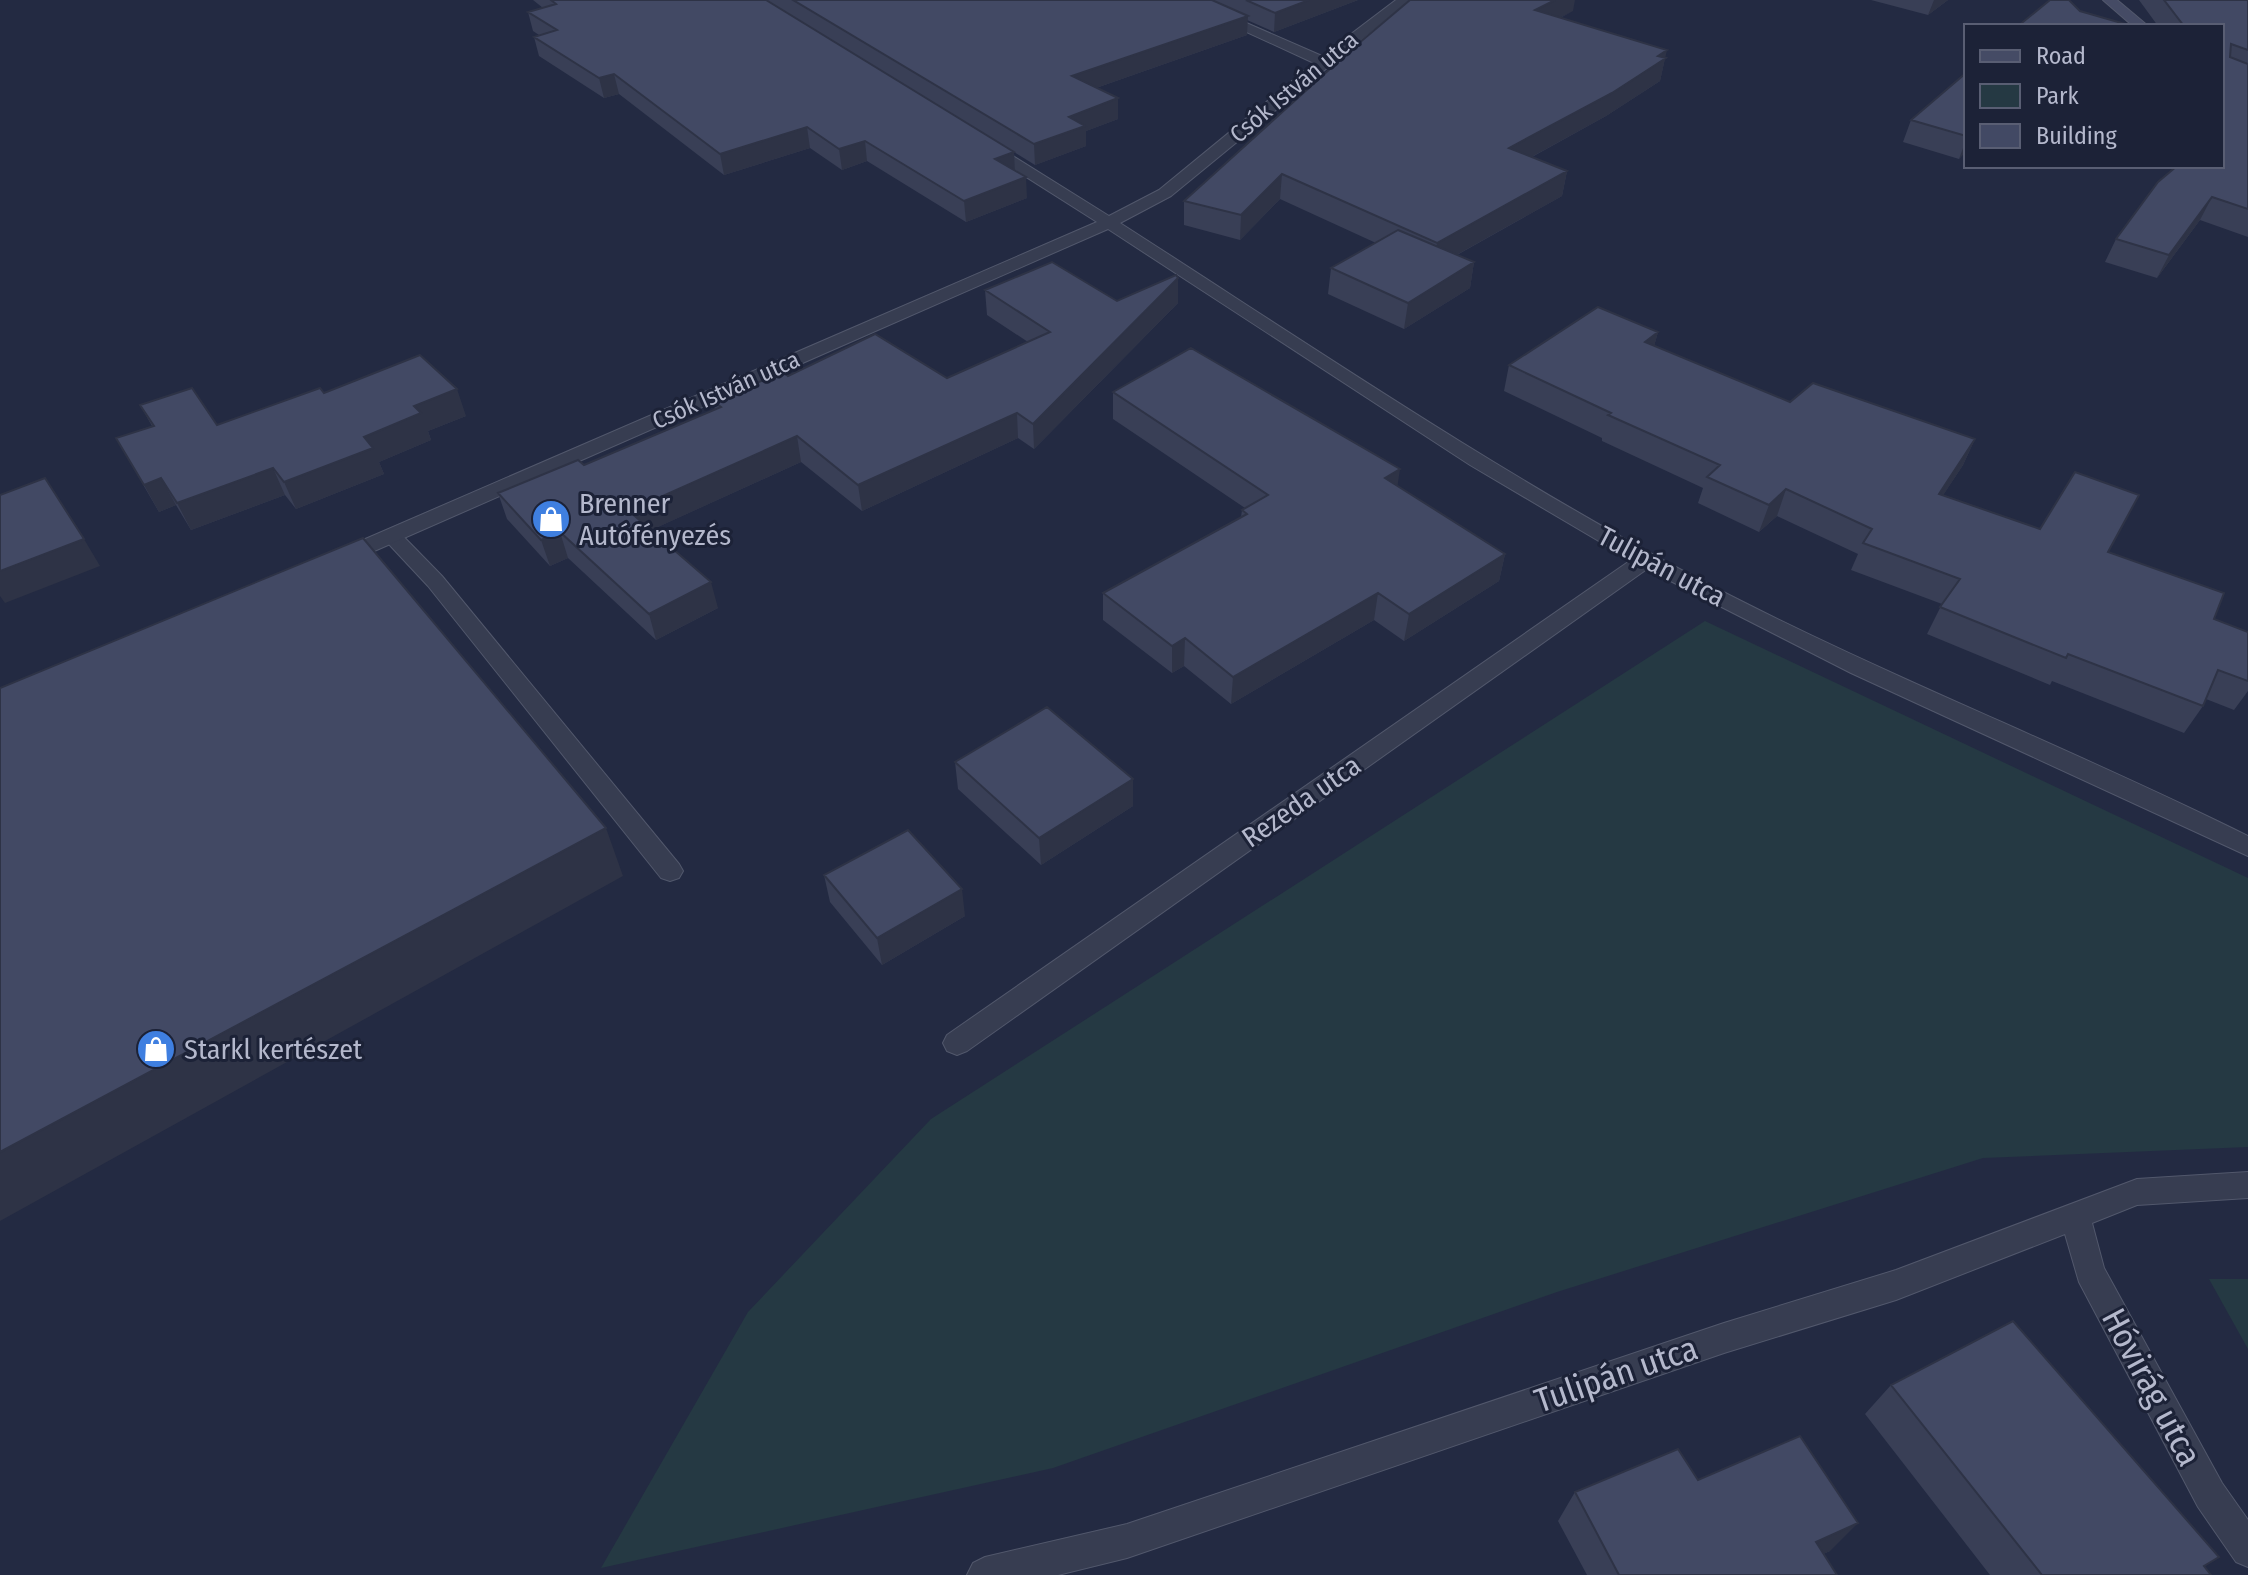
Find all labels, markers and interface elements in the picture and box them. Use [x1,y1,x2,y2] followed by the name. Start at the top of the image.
[1964,24,2224,168] legend
[1224,25,1364,149] street label: Csók István utca
[2036,42,2086,70] text: Road
[2036,82,2079,110] text: Park
[2036,122,2118,150] text: Building
[648,345,804,435] street label: Csók István utca
[579,487,731,552] place label: Brenner Autófényezés
[530,498,572,540] shop icon: Brenner Autófényezés
[1592,519,1731,614] street label: Tulipán utca
[1236,749,1367,854] street label: Rezeda utca
[135,1028,177,1070] shop icon: Starkl kertészet
[184,1033,363,1066] place label: Starkl kertészet
[2093,1301,2210,1473] street label: Hóvirág utca
[1529,1328,1703,1421] street label: Tulipán utca

